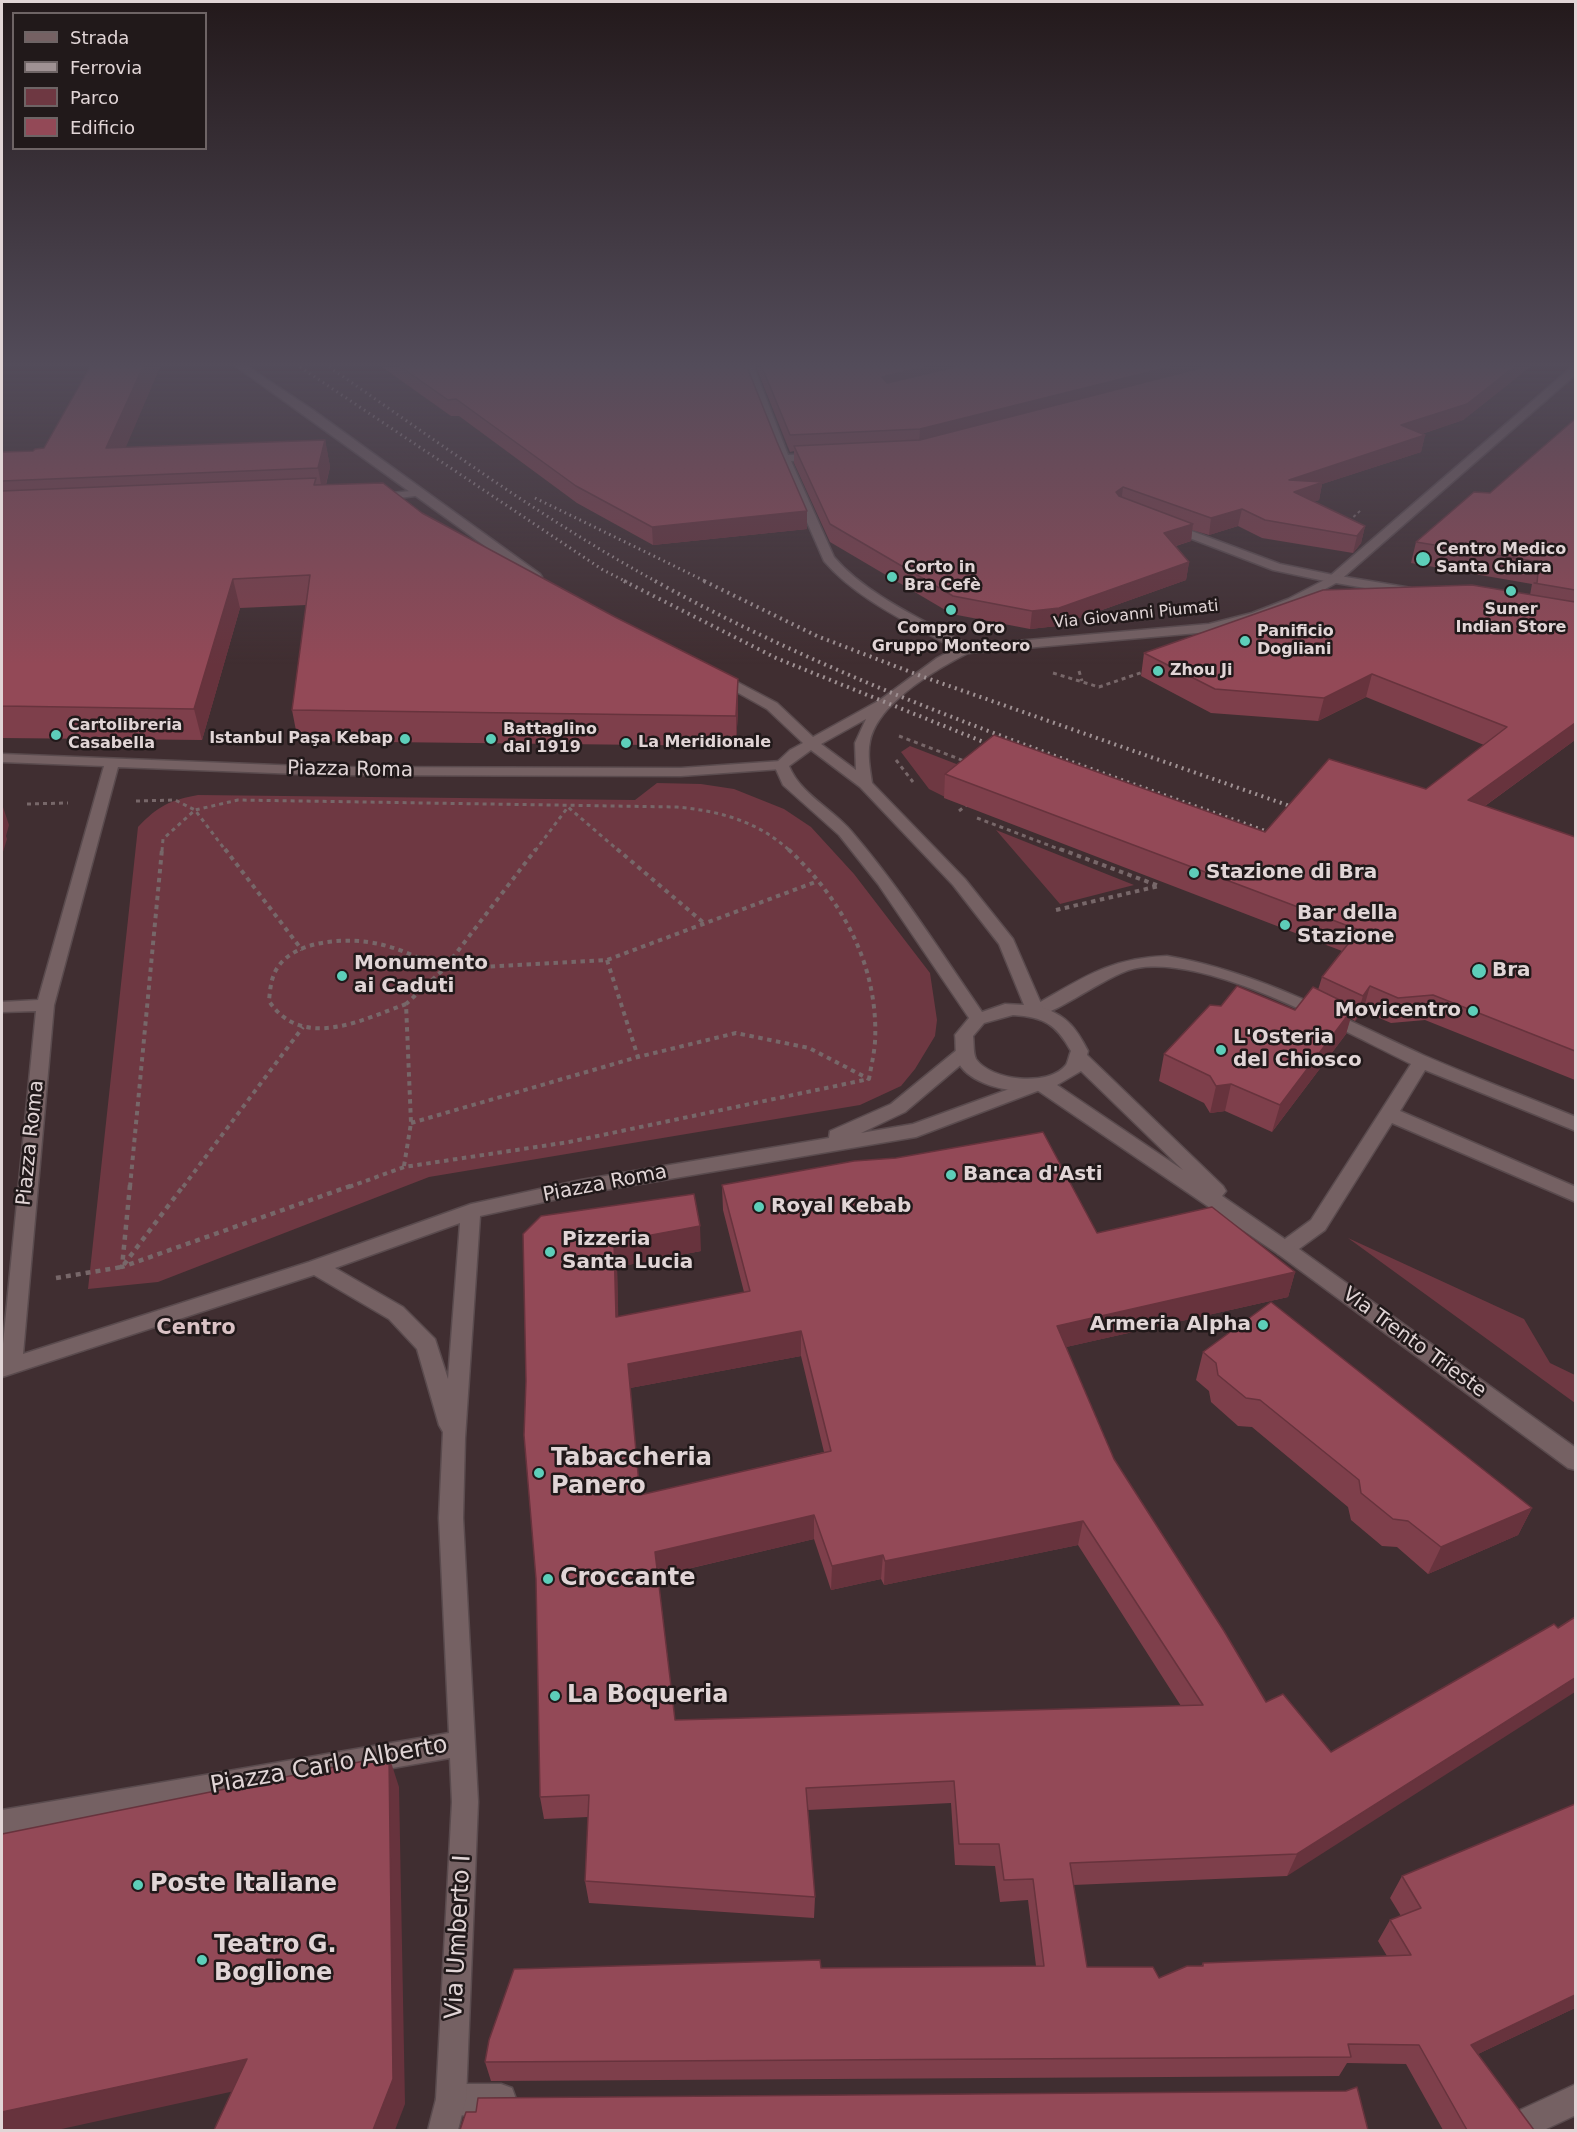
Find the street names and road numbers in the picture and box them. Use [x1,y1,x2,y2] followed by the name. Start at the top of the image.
[1053,597,1219,633] street label: Via Giovanni Piumati
[287,757,413,783] street label: Piazza Roma
[12,1079,50,1207] street label: Piazza Roma
[541,1160,669,1208] street label: Piazza Roma
[1337,1283,1491,1403] street label: Via Trento Trieste
[208,1731,450,1801] street label: Piazza Carlo Alberto
[440,1854,478,2020] street label: Via Umberto I

